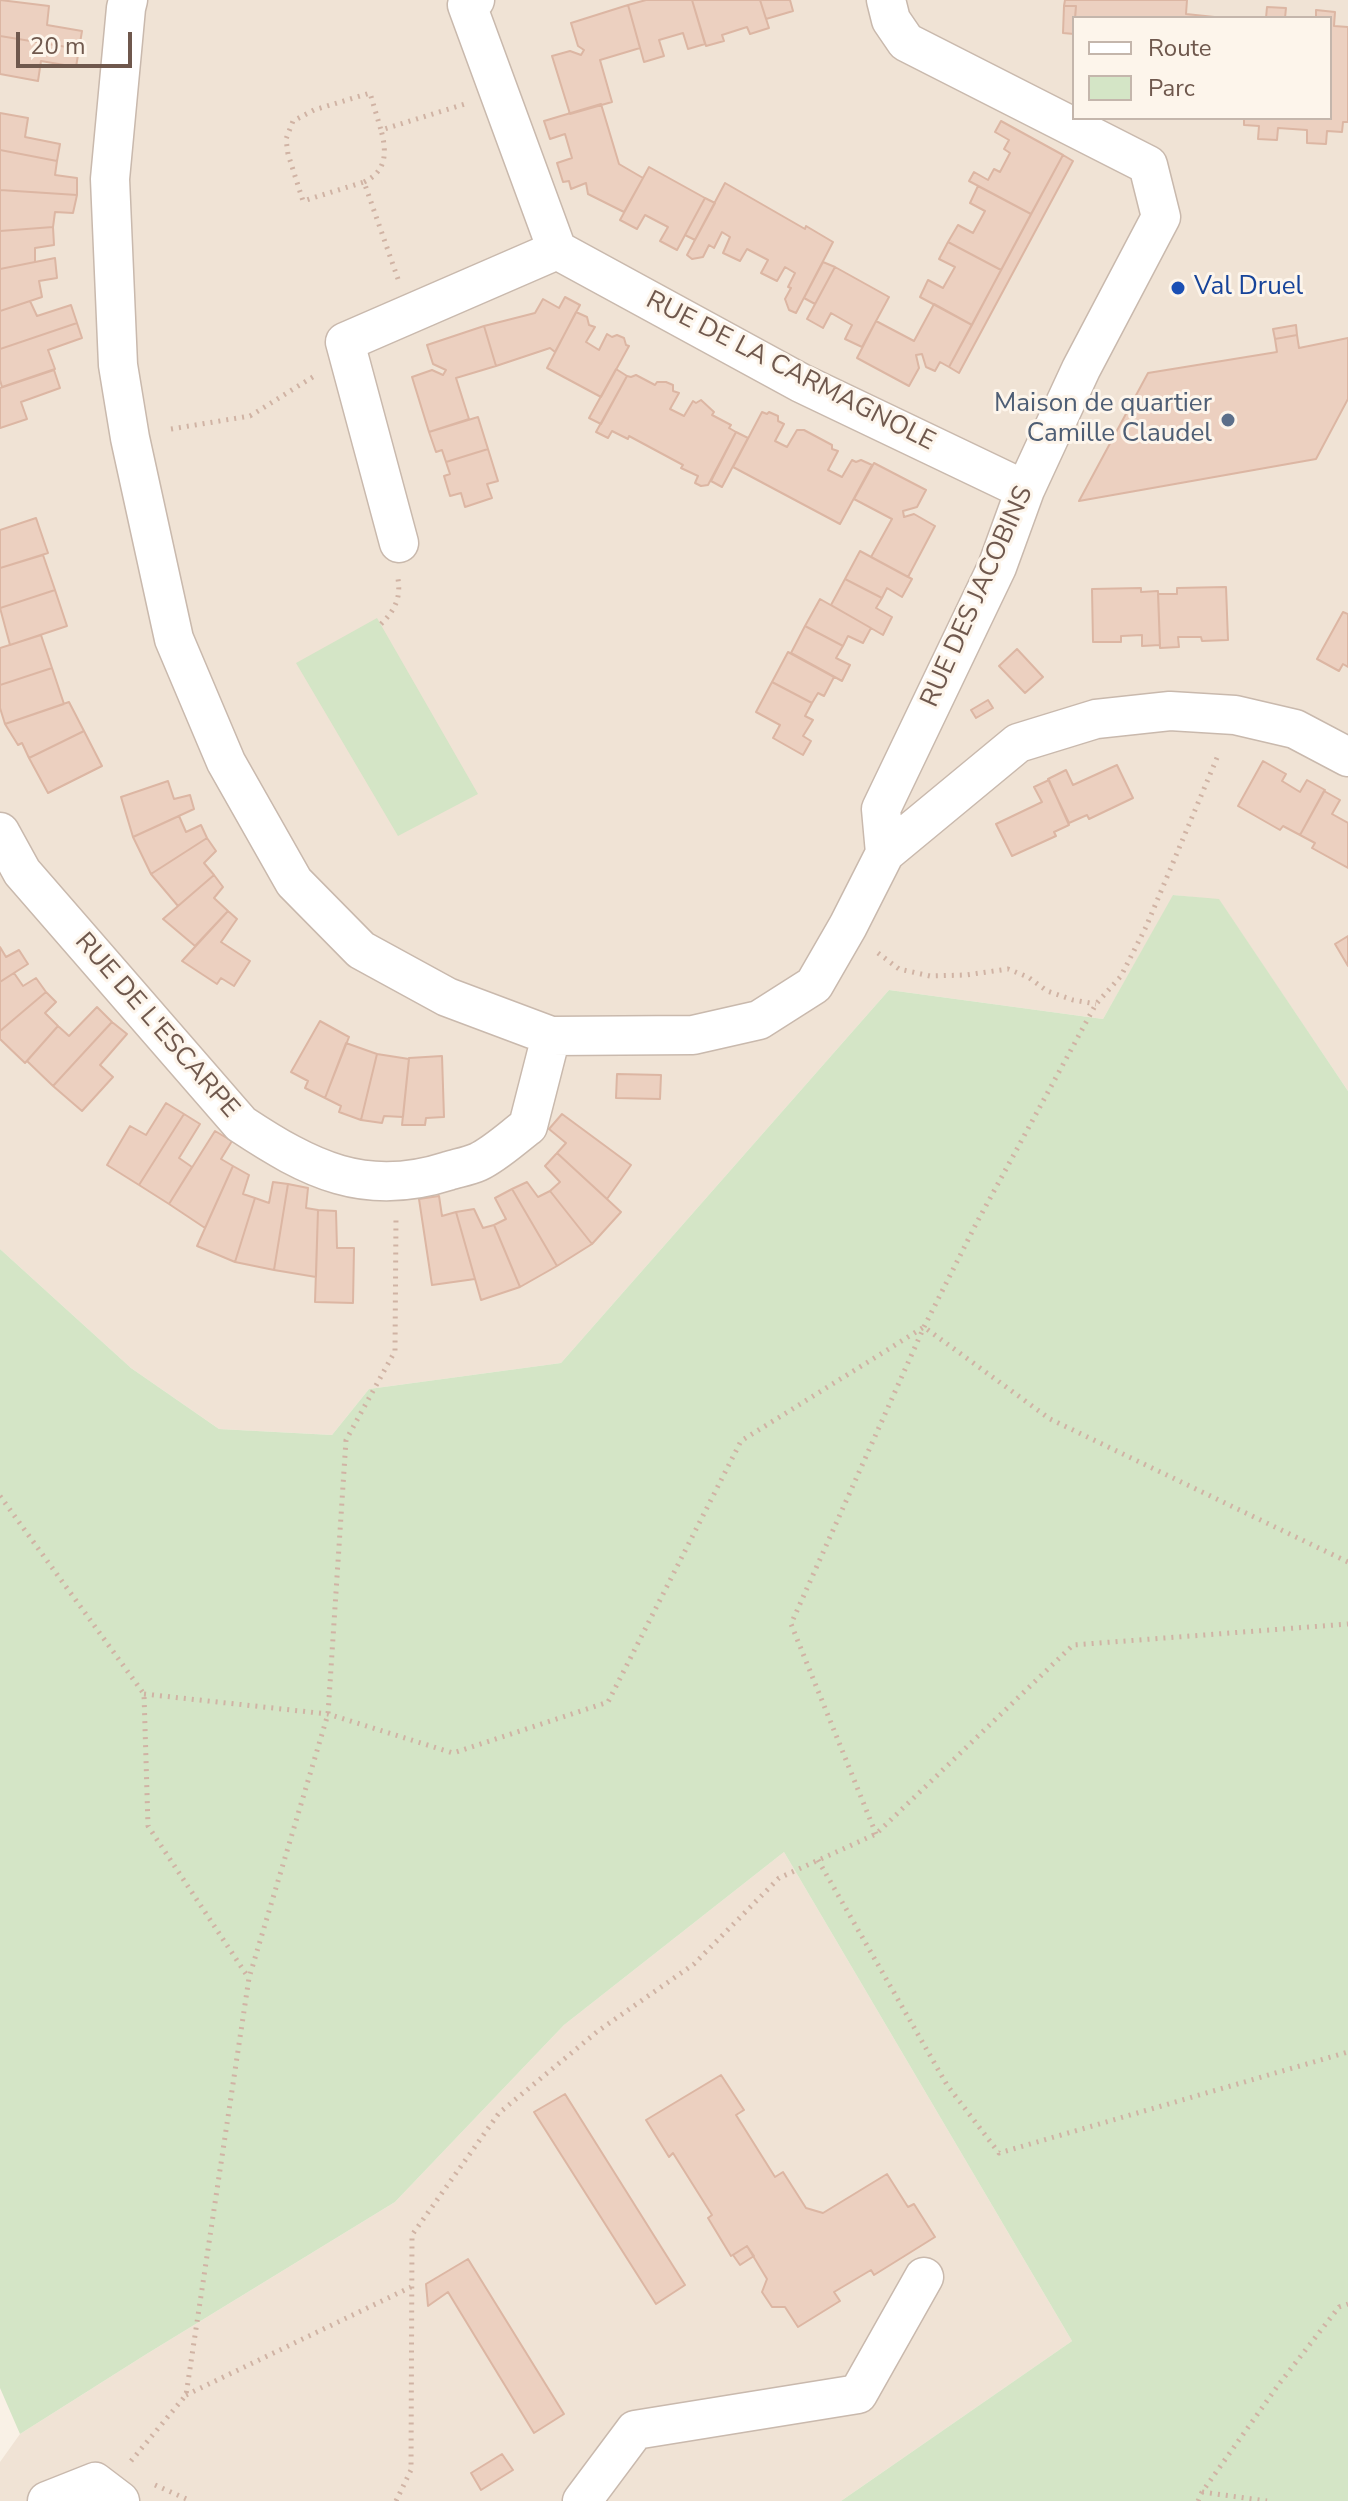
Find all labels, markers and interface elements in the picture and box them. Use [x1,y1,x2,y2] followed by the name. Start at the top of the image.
[20,16,136,66] scale bar
[1072,16,1332,120] legend
[30,30,86,62] text: 20 m
[1148,32,1212,64] text: Route
[1148,72,1195,104] text: Parc
[1194,272,1303,304] place label: Val Druel
[1169,279,1187,297] marker: Val Druel
[640,285,940,459] street label: RUE DE LA CARMAGNOLE
[994,389,1212,450] place label: Maison de quartier Camille Claudel
[1219,411,1237,429] marker: Maison de quartier Camille Claudel
[915,482,1041,712] street label: RUE DES JACOBINS
[67,927,245,1125] street label: RUE DE L'ESCARPE

